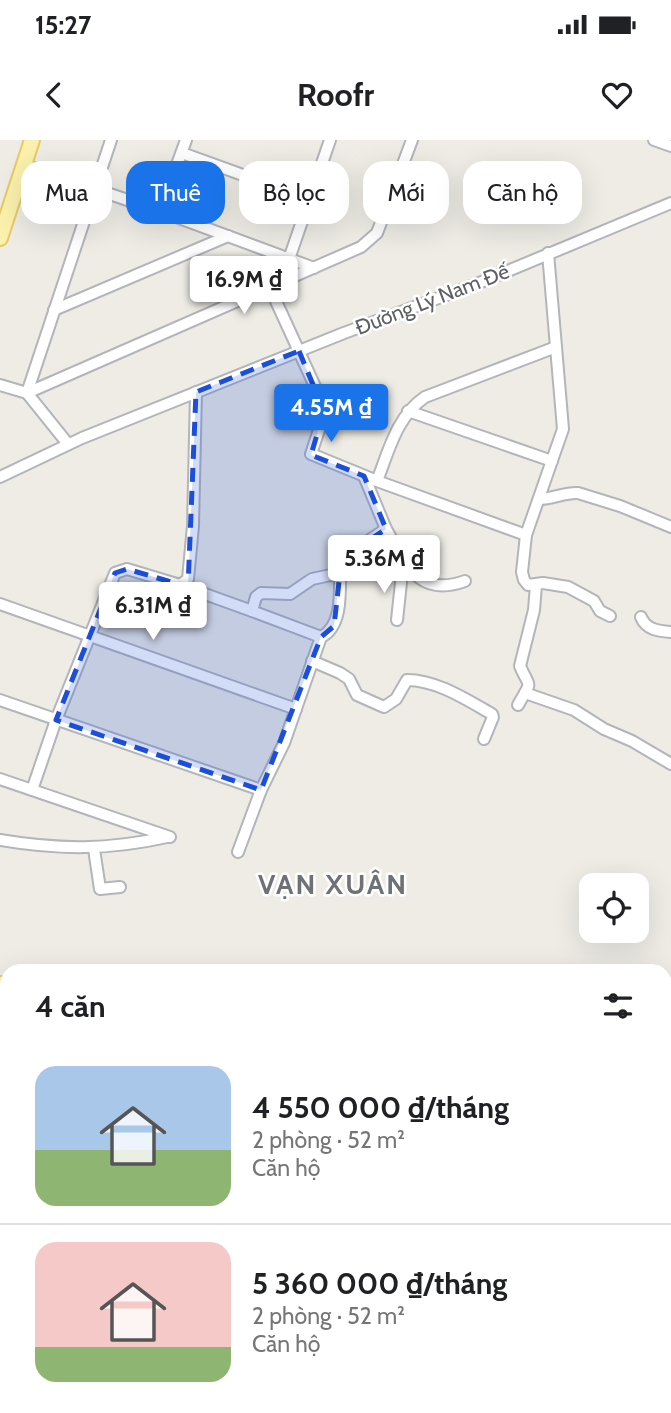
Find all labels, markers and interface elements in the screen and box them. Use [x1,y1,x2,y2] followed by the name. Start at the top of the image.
[35,9,91,41] text: 15:27
[297,75,374,114] text: Roofr
[35,76,73,114] icon: back
[598,76,636,114] icon: heart
[21,161,112,224] chip: Mua
[126,161,225,224] chip: Thuê
[239,161,349,224] chip: Bộ lọc
[363,161,449,224] chip: Mới
[463,161,582,224] chip: Căn hộ
[179,256,309,316] pin: 16.9M ₫
[351,258,513,340] street label: Đường Lý Nam Đế
[206,265,282,293] text: 16.9M ₫
[266,384,396,444] pin: 4.55M ₫
[290,393,372,421] text: 4.55M ₫
[319,536,449,595] pin: 5.36M ₫
[344,544,424,572] text: 5.36M ₫
[88,582,218,642] pin: 6.31M ₫
[115,591,191,619] text: 6.31M ₫
[258,867,408,901] district label: VẠN XUÂN
[579,873,649,943] map controls
[579,873,649,943] button: locate
[599,987,637,1025] icon: filters
[35,988,106,1025] text: 4 căn
[252,1089,509,1126] text: 4 550 000 ₫/tháng
[91,1094,175,1178] icon: home
[252,1126,405,1154] text: 2 phòng · 52 m²
[252,1154,320,1182] text: Căn hộ
[252,1265,507,1302] text: 5 360 000 ₫/tháng
[91,1270,175,1354] icon: home
[252,1302,405,1330] text: 2 phòng · 52 m²
[252,1330,320,1358] text: Căn hộ

